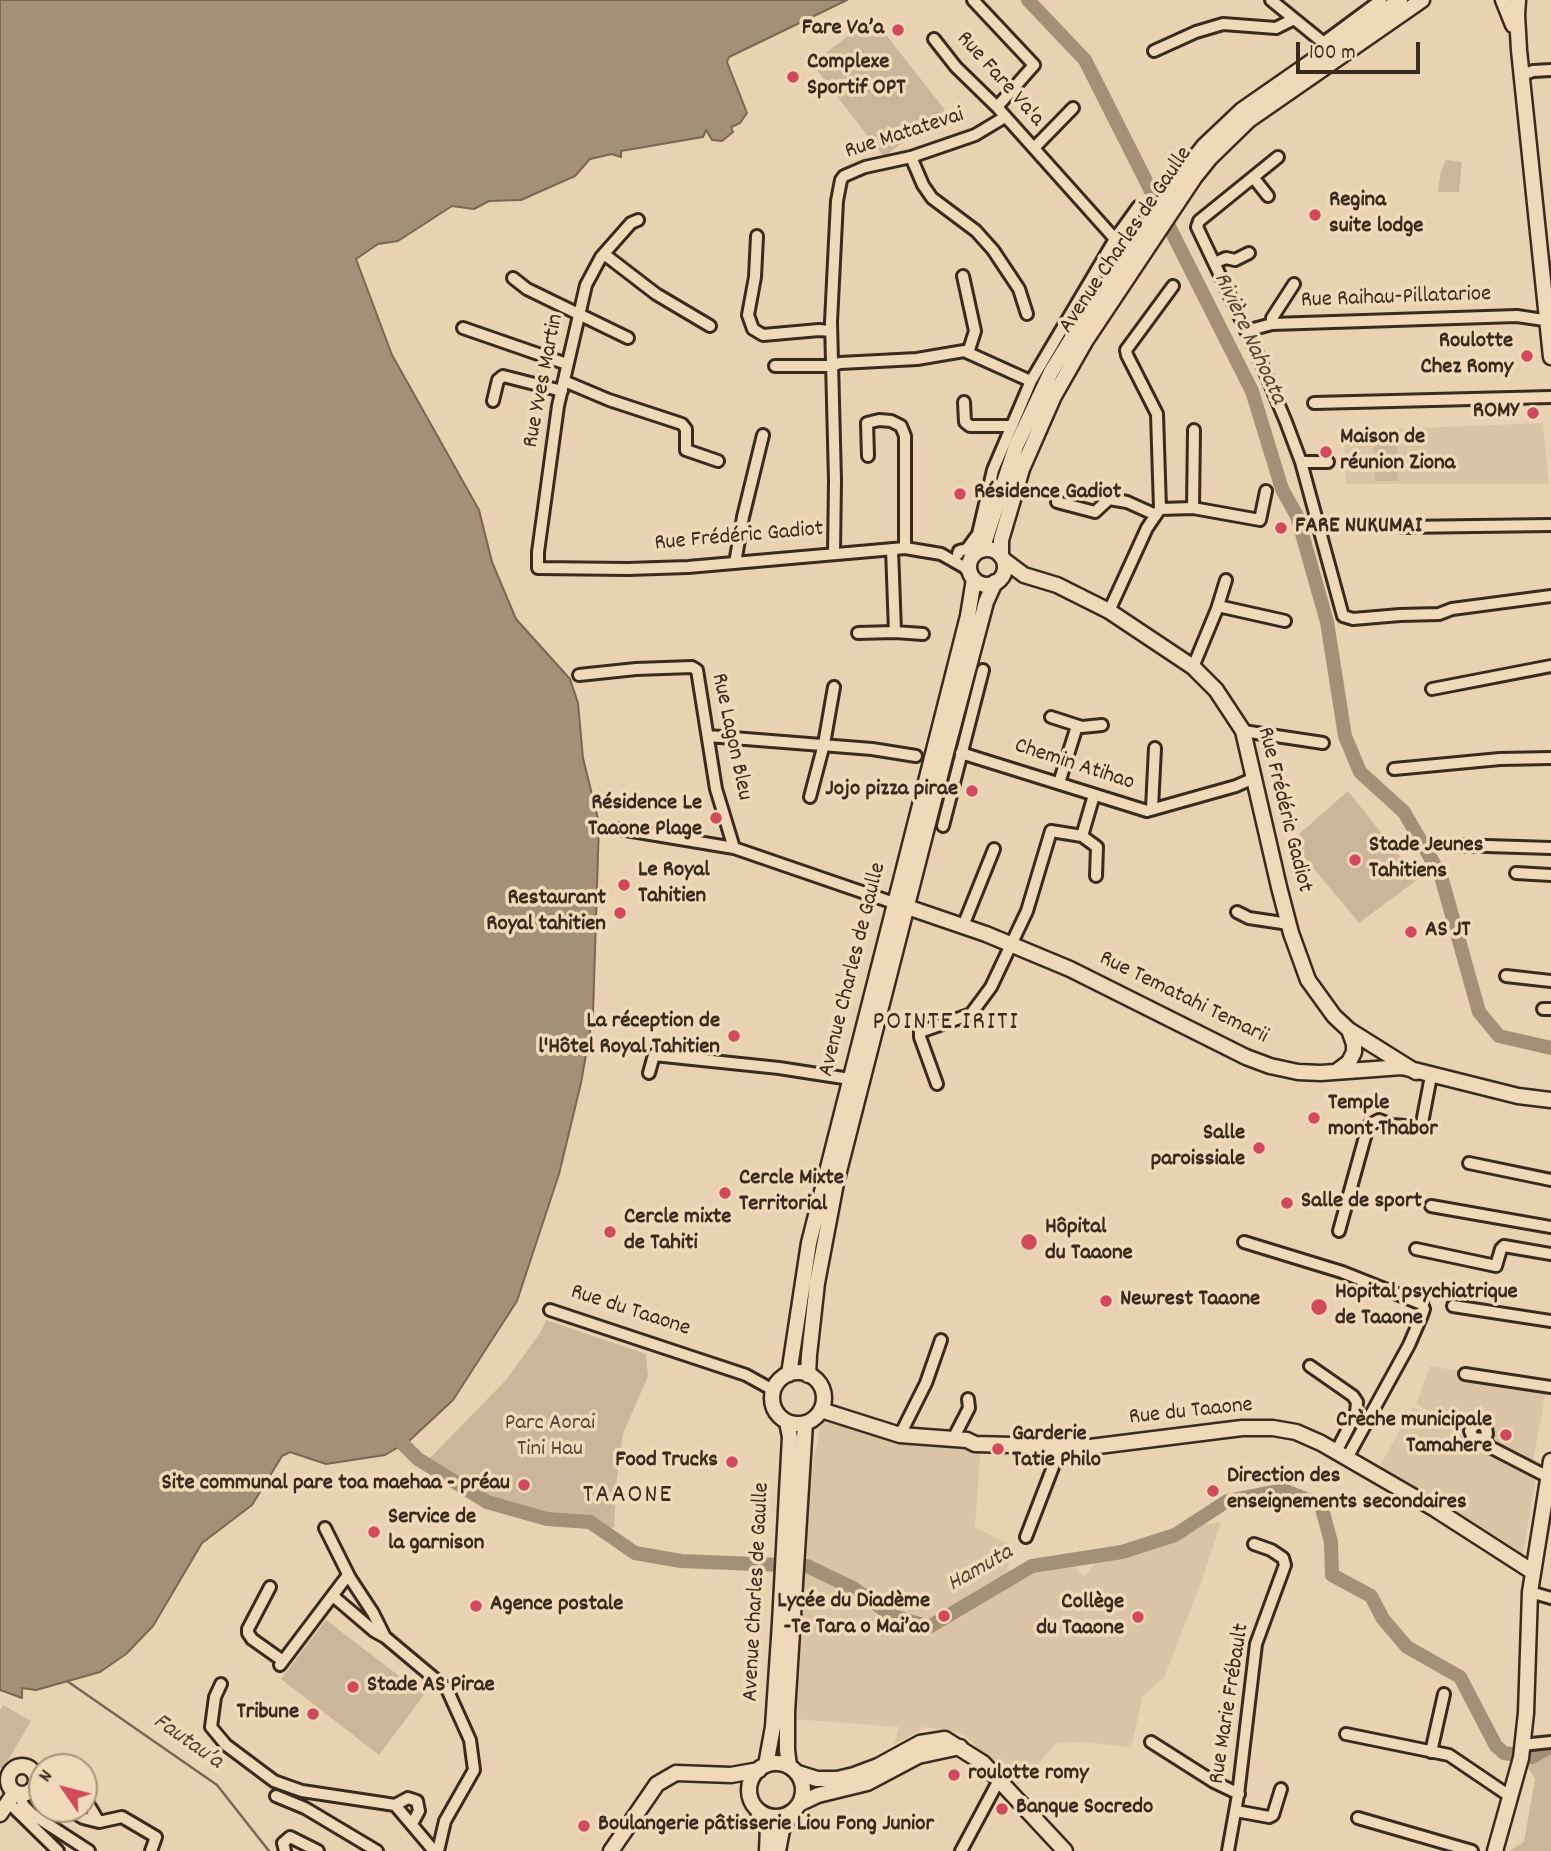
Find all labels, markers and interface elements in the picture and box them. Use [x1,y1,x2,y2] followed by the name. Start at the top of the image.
[802,16,884,44] place label: Fare Va’a
[890,22,906,38] marker: Fare Va’a
[949,27,1049,133] street label: Rue Fare Va'a
[1299,28,1423,72] scale bar
[1309,39,1356,69] text: 100 m
[807,50,905,104] place label: Complexe Sportif OPT
[785,69,801,85] marker: Complexe Sportif OPT
[842,103,968,167] street label: Rue Matatevai
[1054,142,1200,340] street label: Avenue Charles de Gaulle
[1329,188,1423,242] place label: Regina suite lodge
[1307,207,1323,223] marker: Regina suite lodge
[1205,269,1291,409] water label: Rivière Nahoata
[1300,282,1492,316] street label: Rue Raihau-Pillatarioe
[519,312,571,450] street label: Rue Yves Martin
[1420,329,1513,383] place label: Roulotte Chez Romy
[1519,348,1535,364] marker: Roulotte Chez Romy
[1473,399,1519,427] place label: ROMY
[1525,405,1541,421] marker: ROMY
[1340,425,1455,479] place label: Maison de réunion Ziona
[1318,444,1334,460] marker: Maison de réunion Ziona
[974,480,1121,508] place label: Résidence Gadiot
[952,486,968,502] marker: Résidence Gadiot
[1295,514,1422,542] place label: FARE NUKUMAI
[653,517,825,559] street label: Rue Frédéric Gadiot
[1273,520,1289,536] marker: FARE NUKUMAI
[703,671,757,803] street label: Rue Lagon Bleu
[1249,725,1317,895] street label: Rue Frédéric Gadiot
[1010,734,1138,798] street label: Chemin Atihao
[825,777,958,805] place label: Jojo pizza pirae
[964,783,980,799] marker: Jojo pizza pirae
[588,791,702,845] place label: Résidence Le Taaone Plage
[708,810,724,826] marker: Résidence Le Taaone Plage
[1369,833,1483,887] place label: Stade Jeunes Tahitiens
[1347,852,1363,868] marker: Stade Jeunes Tahitiens
[638,858,710,912] place label: Le Royal Tahitien
[814,860,894,1080] street label: Avenue Charles de Gaulle
[616,877,632,893] marker: Le Royal Tahitien
[486,886,606,940] place label: Restaurant Royal tahitien
[612,905,628,921] marker: Restaurant Royal tahitien
[1425,918,1471,946] place label: AS JT
[1403,924,1419,940] marker: AS JT
[1094,946,1272,1052] street label: Rue Tematahi Temarii
[874,1008,1018,1040] district label: POINTE IRITI
[538,1009,720,1063] place label: La réception de l'Hôtel Royal Tahitien
[726,1028,742,1044] marker: La réception de l'Hôtel Royal Tahitien
[1328,1091,1438,1145] place label: Temple mont Thabor
[1306,1110,1322,1126] marker: Temple mont Thabor
[1151,1121,1245,1175] place label: Salle paroissiale
[1251,1140,1267,1156] marker: Salle paroissiale
[739,1166,844,1220] place label: Cercle Mixte Territorial
[717,1185,733,1201] marker: Cercle Mixte Territorial
[1301,1189,1422,1217] place label: Salle de sport
[1279,1195,1295,1211] marker: Salle de sport
[624,1205,731,1259] place label: Cercle mixte de Tahiti
[1045,1215,1133,1269] place label: Hôpital du Taaone
[602,1224,618,1240] marker: Cercle mixte de Tahiti
[1019,1232,1039,1252] marker: Hôpital du Taaone
[567,1280,693,1344] street label: Rue du Taaone
[1335,1280,1518,1334] place label: Hopital psychiatrique de Taaone
[1120,1287,1260,1315] place label: Newrest Taaone
[1098,1293,1114,1309] marker: Newrest Taaone
[1309,1297,1329,1317] marker: Hopital psychiatrique de Taaone
[1128,1393,1254,1433] street label: Rue du Taaone
[1336,1408,1492,1462] place label: Crèche municipale Tamahere
[505,1411,595,1465] park label: Parc Aorai Tini Hau
[1012,1422,1101,1476] place label: Garderie Tatie Philo
[1498,1427,1514,1443] marker: Crèche municipale Tamahere
[990,1441,1006,1457] marker: Garderie Tatie Philo
[615,1448,718,1476] place label: Food Trucks
[724,1454,740,1470] marker: Food Trucks
[1227,1464,1467,1518] place label: Direction des enseignements secondaires
[162,1471,510,1499] place label: Site communal pare toa maehaa - préau
[516,1477,532,1493] marker: Site communal pare toa maehaa - préau
[584,1481,672,1513] district label: TAAONE
[738,1482,778,1702] street label: Avenue Charles de Gaulle
[1205,1483,1221,1499] marker: Direction des enseignements secondaires
[388,1505,484,1559] place label: Service de la garnison
[366,1524,382,1540] marker: Service de la garnison
[943,1540,1019,1600] water label: Hamuta
[777,1589,930,1643] place label: Lycée du Diadème -Te Tara o Mai’ao
[1036,1590,1124,1644] place label: Collège du Taaone
[490,1592,623,1620] place label: Agence postale
[468,1598,484,1614] marker: Agence postale
[936,1608,952,1624] marker: Lycée du Diadème -Te Tara o Mai’ao
[1130,1609,1146,1625] marker: Collège du Taaone
[1205,1622,1257,1786] street label: Rue Marie Frébault
[367,1673,495,1701] place label: Stade AS Pirae
[345,1679,361,1695] marker: Stade AS Pirae
[236,1700,299,1728] place label: Tribune
[305,1706,321,1722] marker: Tribune
[146,1709,228,1777] water label: Fautau’a
[28,1753,98,1823] north arrow
[968,1761,1089,1789] place label: roulotte romy
[33,1765,61,1788] text: N
[946,1767,962,1783] marker: roulotte romy
[1016,1795,1153,1823] place label: Banque Socredo
[994,1801,1010,1817] marker: Banque Socredo
[598,1812,934,1840] place label: Boulangerie pâtisserie Liou Fong Junior
[576,1818,592,1834] marker: Boulangerie pâtisserie Liou Fong Junior

